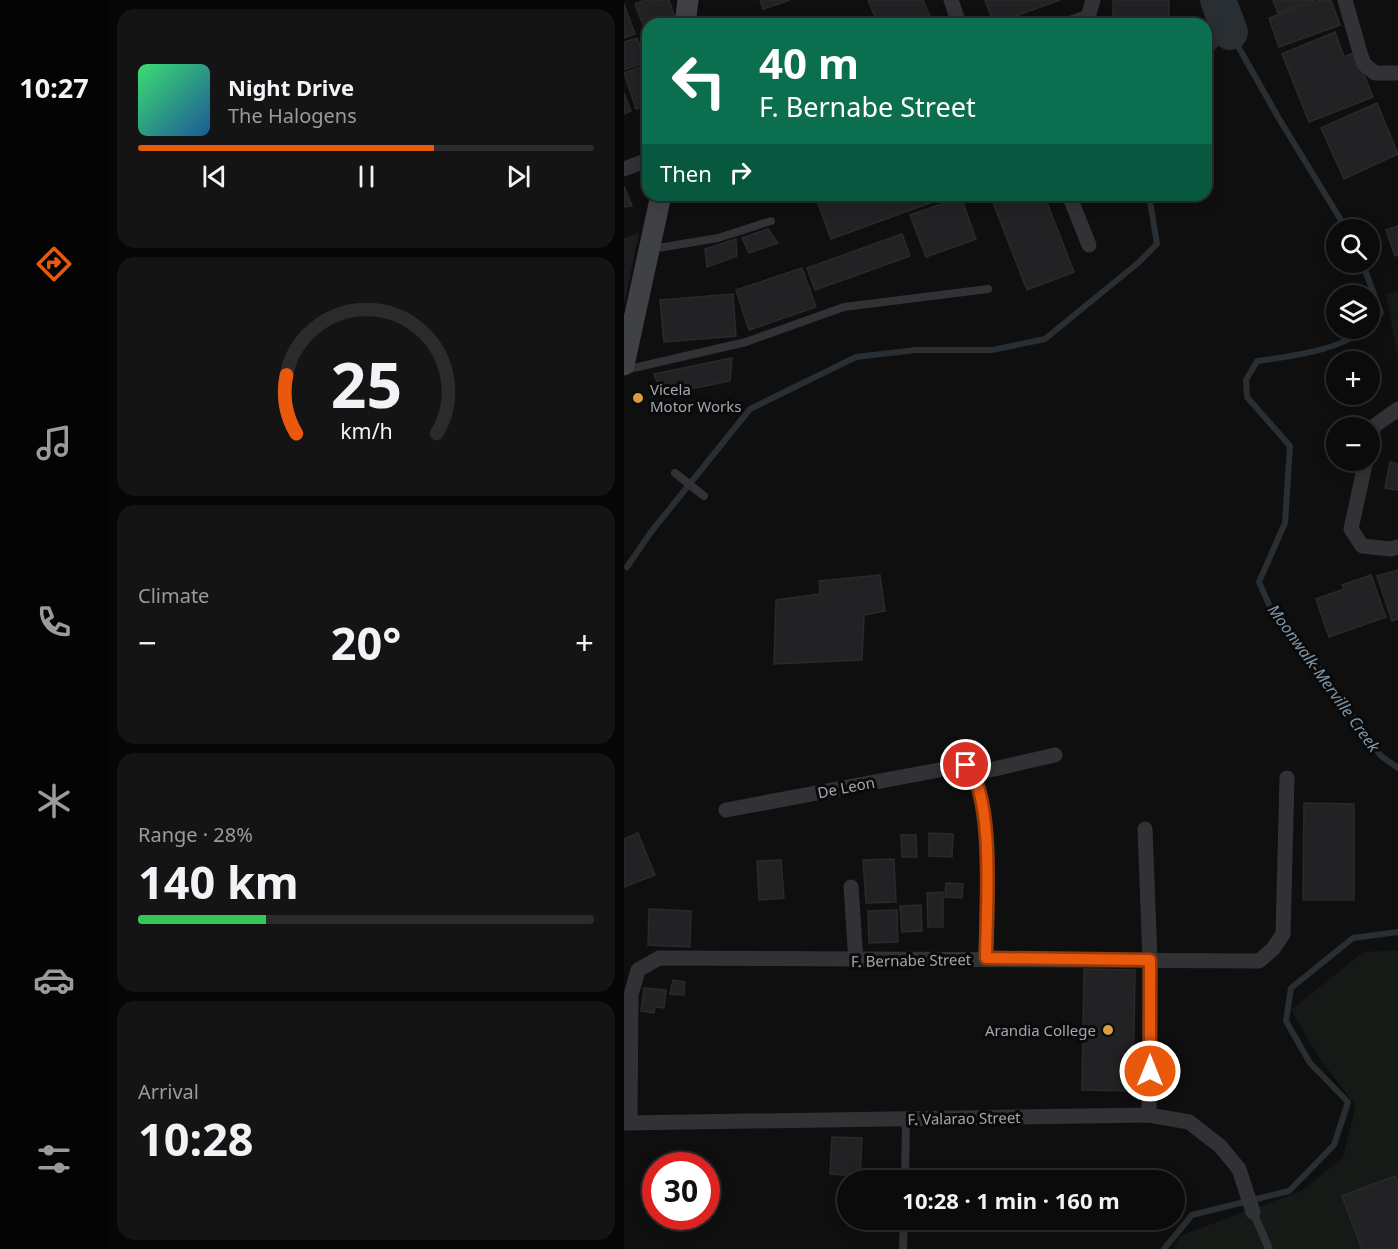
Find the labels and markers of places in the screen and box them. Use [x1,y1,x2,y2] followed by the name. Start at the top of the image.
[650,379,741,416] place label: Vicela Motor Works
[631,391,645,405] marker: Vicela Motor Works
[940,739,991,790] pin
[985,1020,1096,1040] place label: Arandia College
[1101,1023,1115,1037] marker: Arandia College

